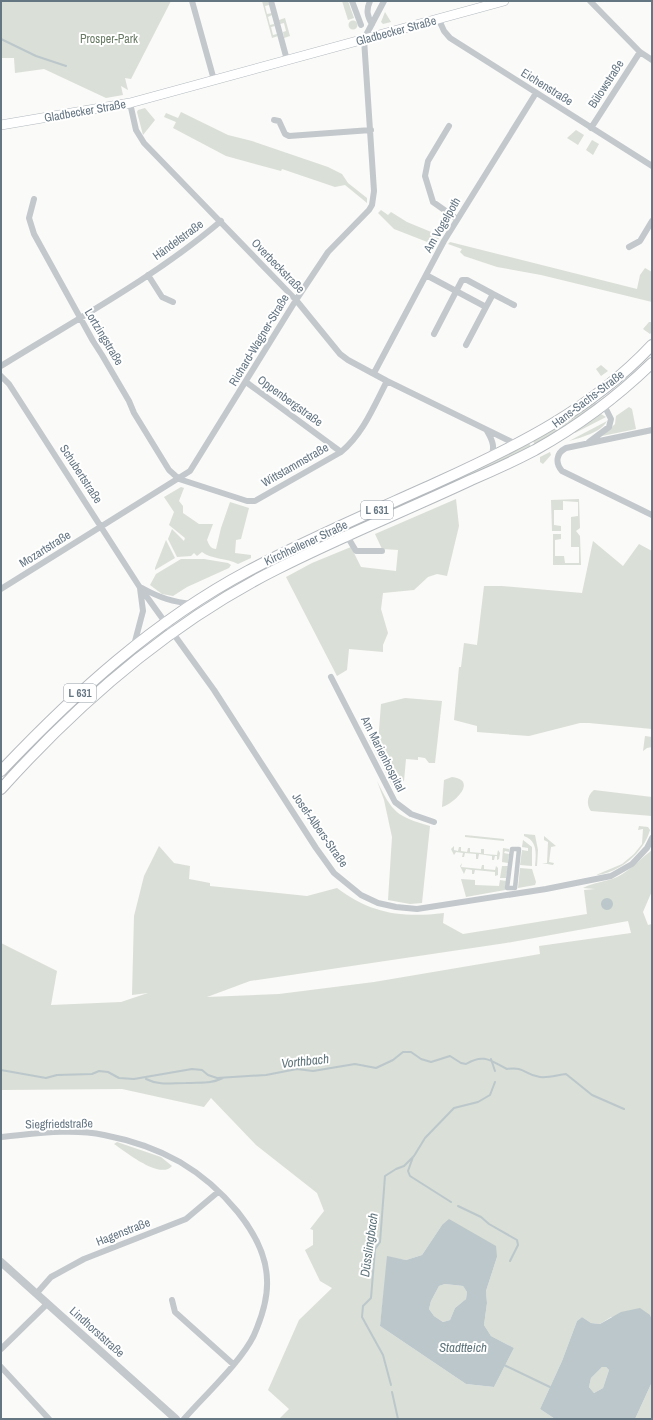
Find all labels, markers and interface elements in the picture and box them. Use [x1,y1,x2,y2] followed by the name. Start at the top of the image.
[354,13,438,49] street label: Gladbecker Straße
[80,31,138,47] park label: Prosper-Park
[584,57,628,111] street label: Bülowstraße
[518,65,576,109] street label: Eichenstraße
[43,96,127,126] street label: Gladbecker Straße
[419,194,464,256] street label: Am Vogelpoth
[149,216,207,264] street label: Händelstraße
[248,235,308,297] street label: Overbeckstraße
[225,291,293,389] street label: Richard-Wagner-Straße
[81,306,127,368] street label: Lortzingstraße
[549,367,627,431] street label: Hans-Sachs-Straße
[254,372,326,430] street label: Oppenbergstraße
[259,439,331,491] street label: Wittstammstraße
[56,441,106,507] street label: Schubertstraße
[361,501,393,519] road number: L 631
[262,517,350,569] street label: Kirchhellener Straße
[16,527,74,571] street label: Mozartstraße
[64,684,96,702] road number: L 631
[357,713,409,794] street label: Am Marienhospital
[288,790,352,870] street label: Josef-Albers-Straße
[280,1050,330,1072] water label: Vorthbach
[25,1115,93,1133] street label: Siegfriedstraße
[356,1212,382,1278] water label: Düsslingbach
[94,1214,152,1250] street label: Hagenstraße
[66,1303,128,1361] street label: Lindhorststraße
[439,1339,487,1356] water label: Stadtteich

